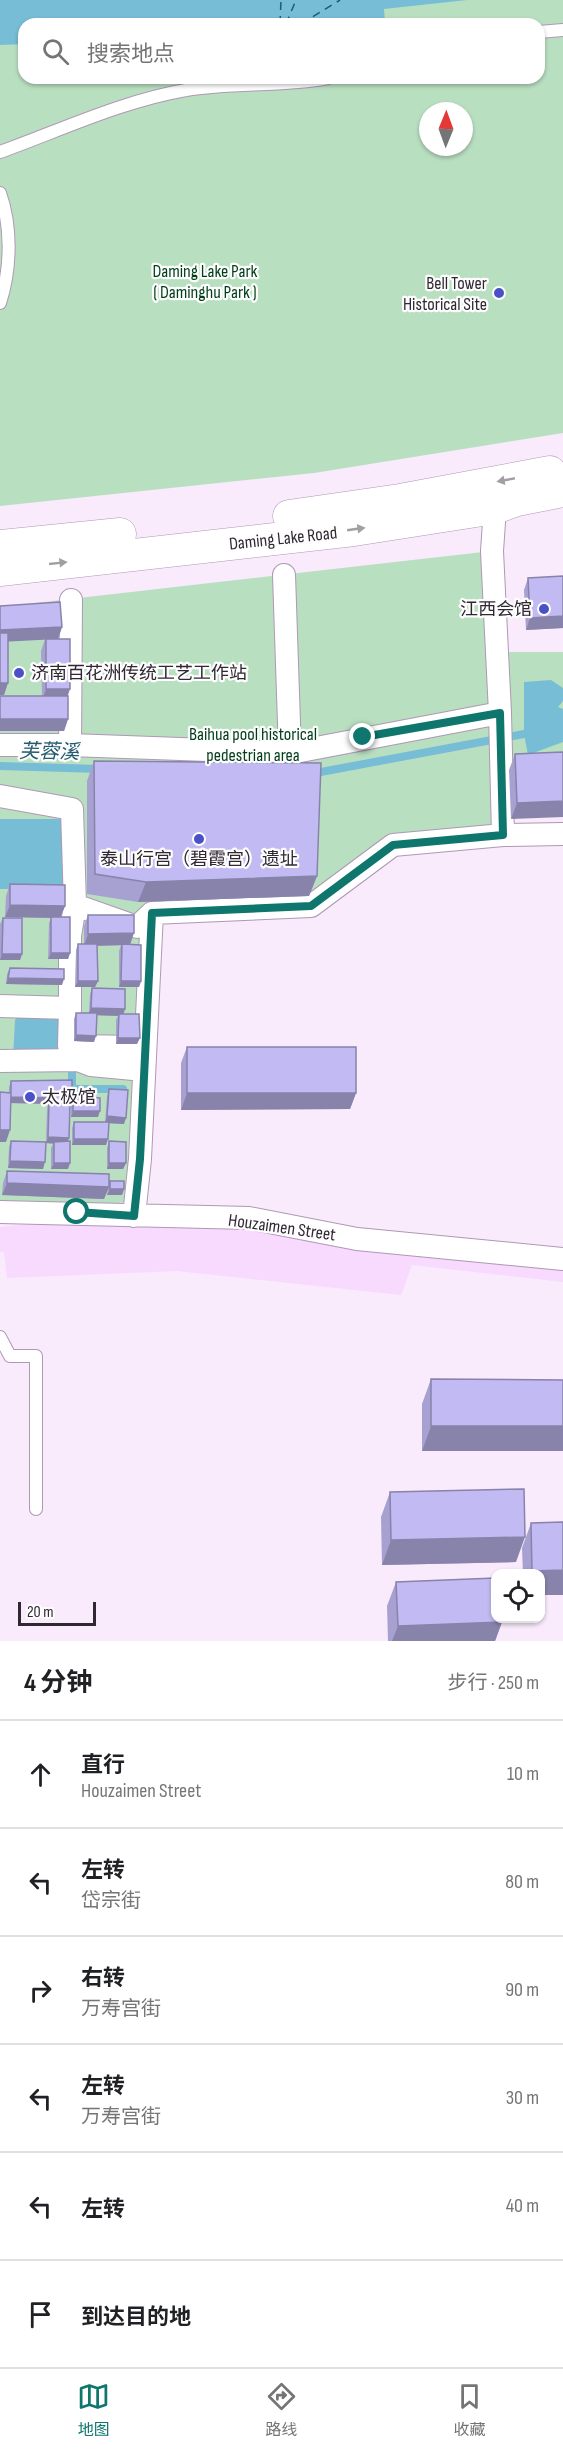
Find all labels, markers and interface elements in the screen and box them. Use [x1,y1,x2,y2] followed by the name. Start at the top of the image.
[18,18,545,84] search box
[39,35,72,68] icon: search
[87,41,175,68] text: 搜索地点
[419,102,473,156] north arrow
[153,261,258,303] park label: Daming Lake Park ( Daminghu Park )
[403,273,487,315] place label: Bell Tower Historical Site
[492,286,506,300] marker: Bell Tower Historical Site
[496,476,515,485] one-way arrow
[228,522,338,555] street label: Daming Lake Road
[347,525,366,534] one-way arrow
[49,558,68,568] one-way arrow
[460,599,532,620] place label: 江西会馆
[537,602,551,616] marker: 江西会馆
[31,663,247,684] place label: 济南百花洲传统工艺工作站
[12,666,26,680] marker: 济南百花洲传统工艺工作站
[349,723,375,749] route end
[189,724,317,766] park label: Baihua pool historical pedestrian area
[19,739,81,765] water label: 芙蓉溪
[192,832,206,846] marker: 泰山行宫（碧霞宫）遗址
[100,849,298,870] place label: 泰山行宫（碧霞宫）遗址
[42,1087,96,1108] place label: 太极馆
[23,1090,37,1104] marker: 太极馆
[63,1198,89,1224] route start
[227,1210,337,1245] street label: Houzaimen Street
[491,1569,545,1623] map controls
[491,1569,545,1623] button: locate
[18,1599,96,1626] scale bar
[27,1603,54,1622] text: 20 m
[24,1668,92,1699] text: 4 分钟
[447,1671,539,1695] text: 步行 · 250 m
[81,1752,125,1779] text: 直行
[24,1758,57,1791] icon: ahead
[507,1762,539,1786] text: 10 m
[81,1779,201,1803] text: Houzaimen Street
[81,1857,125,1884] text: 左转
[24,1866,57,1899] icon: left
[505,1870,539,1894] text: 80 m
[81,1889,141,1913] text: 岱宗街
[81,1965,125,1992] text: 右转
[24,1974,57,2007] icon: right
[505,1978,539,2002] text: 90 m
[81,1997,161,2021] text: 万寿宫街
[81,2073,125,2100] text: 左转
[24,2082,57,2115] icon: left
[506,2086,539,2110] text: 30 m
[81,2105,161,2129] text: 万寿宫街
[24,2190,57,2223] icon: left
[506,2194,539,2218] text: 40 m
[81,2196,125,2223] text: 左转
[24,2298,57,2331] icon: arrive
[81,2304,191,2331] text: 到达目的地
[77,2380,110,2440] tab: 地图
[265,2380,298,2440] tab: 路线
[453,2380,486,2440] tab: 收藏

